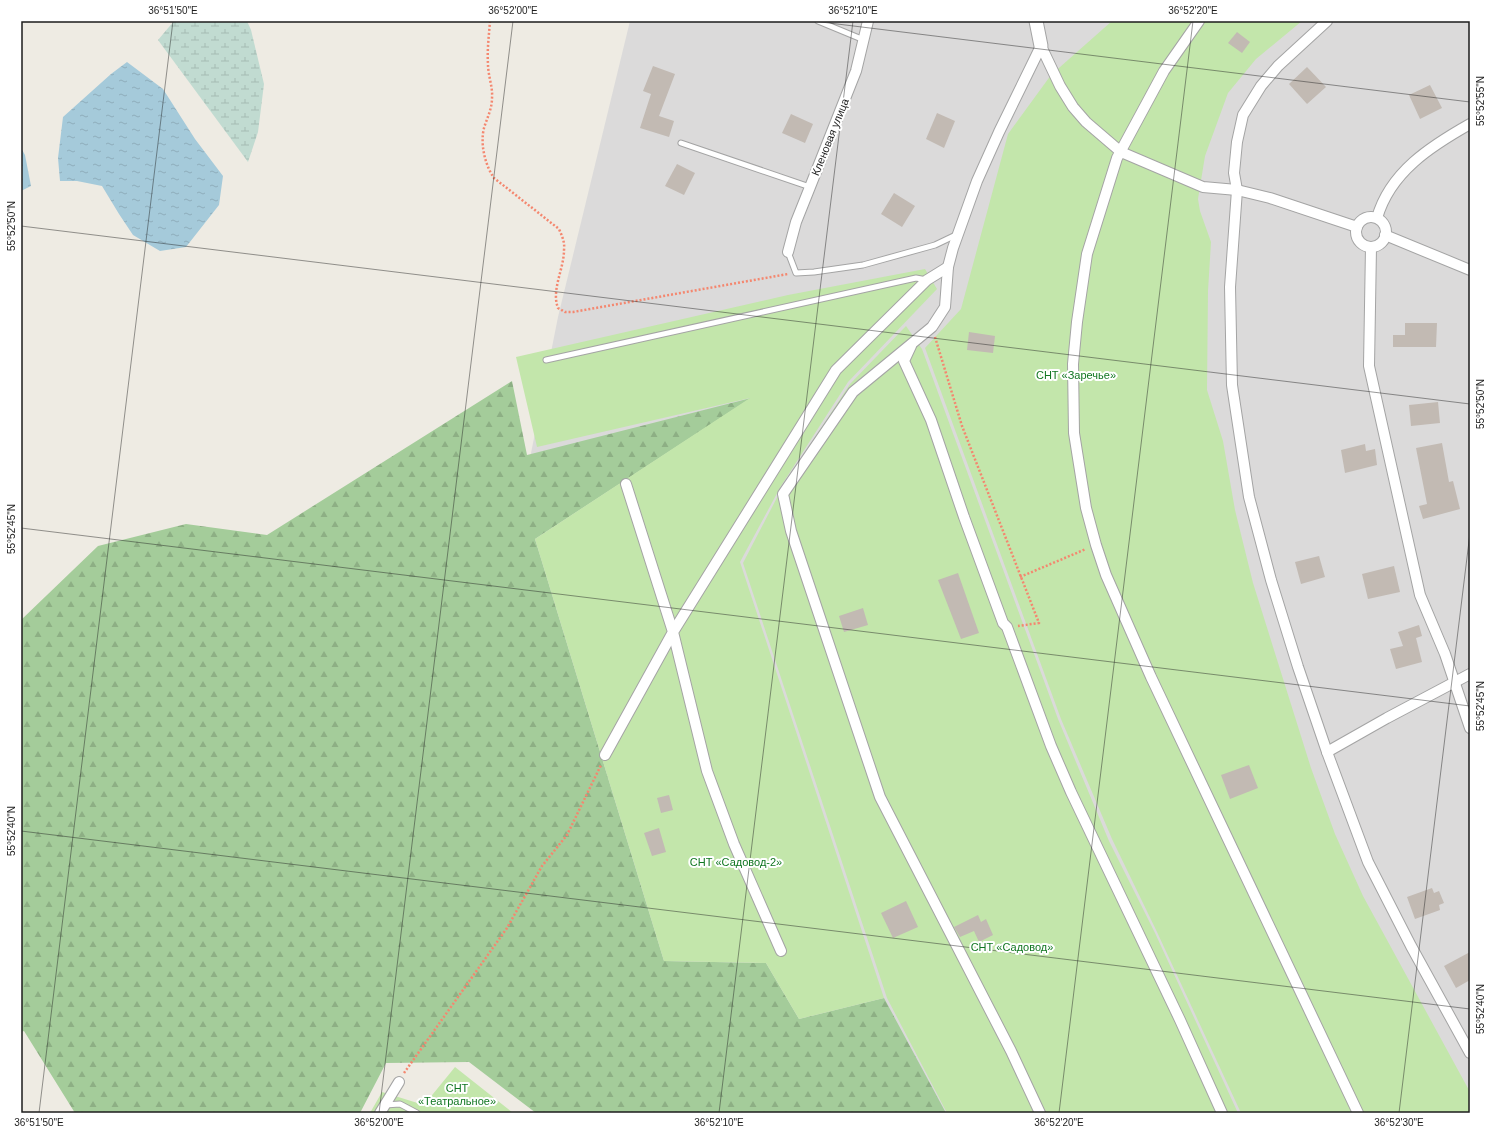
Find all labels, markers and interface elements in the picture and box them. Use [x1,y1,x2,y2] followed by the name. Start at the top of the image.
[148,5,198,16] text: 36°51'50"E
[488,5,538,16] text: 36°52'00"E
[828,5,878,16] text: 36°52'10"E
[1168,5,1218,16] text: 36°52'20"E
[1475,76,1486,126] text: 55°52'55"N
[809,96,851,177] street label: Кленовая улица
[6,201,17,251] text: 55°52'50"N
[1036,369,1116,381] park label: СНТ «Заречье»
[1475,379,1486,429] text: 55°52'50"N
[6,504,17,554] text: 55°52'45"N
[1475,681,1486,731] text: 55°52'45"N
[6,806,17,856] text: 55°52'40"N
[690,856,782,868] park label: СНТ «Садовод-2»
[971,941,1053,953] park label: СНТ «Садовод»
[1475,984,1486,1034] text: 55°52'40"N
[418,1082,496,1107] park label: СНТ «Театральное»
[14,1117,64,1128] text: 36°51'50"E
[354,1117,404,1128] text: 36°52'00"E
[694,1117,744,1128] text: 36°52'10"E
[1034,1117,1084,1128] text: 36°52'20"E
[1374,1117,1424,1128] text: 36°52'30"E

